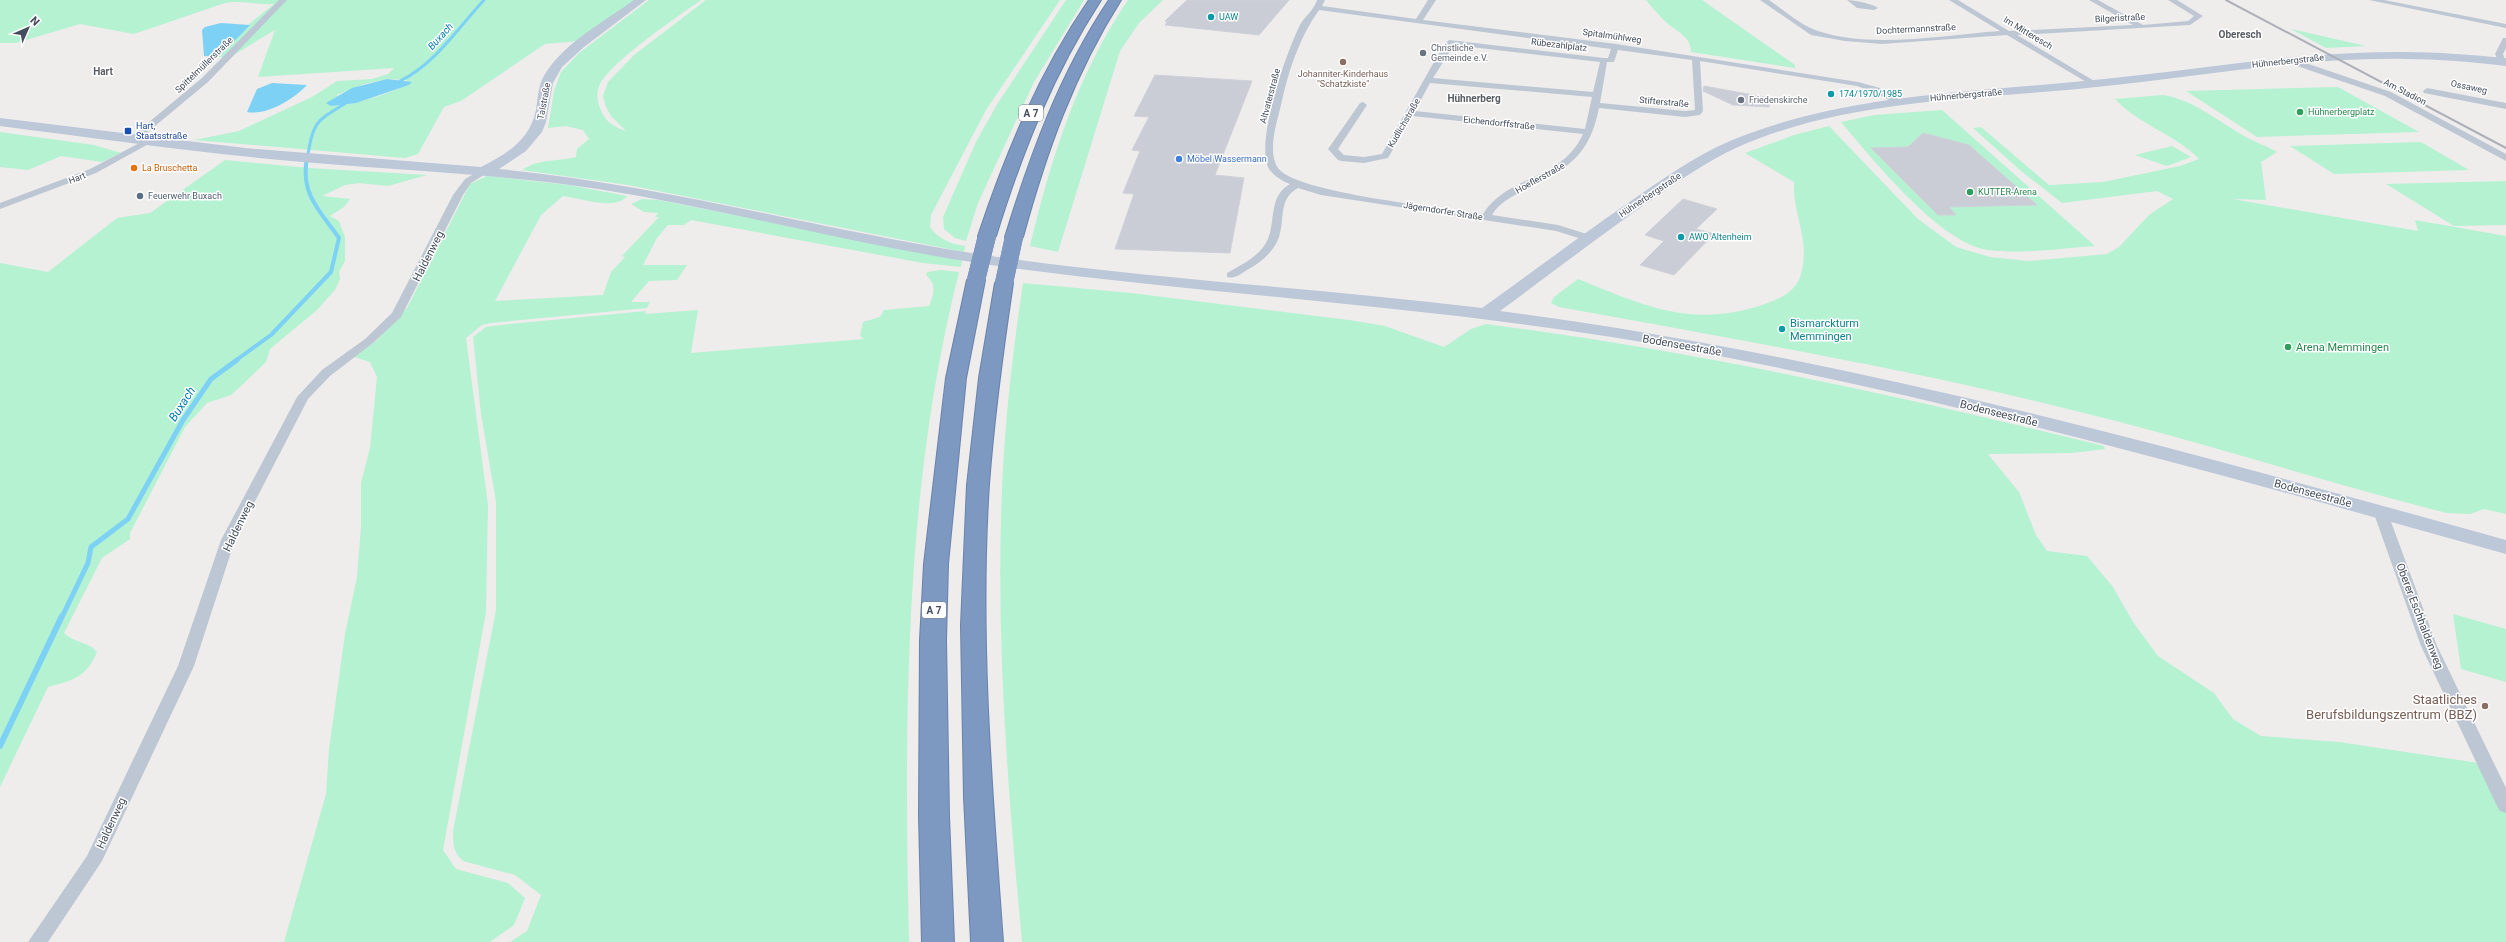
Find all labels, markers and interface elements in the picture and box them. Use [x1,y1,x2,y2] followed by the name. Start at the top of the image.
[8,8,48,48] north arrow
[1206,12,1216,22] marker: UAW
[1219,12,1238,22] place label: UAW
[2094,12,2146,24] street label: Bilgeristraße
[27,14,42,29] text: N
[2002,14,2054,52] street label: Im Mitteresch
[426,21,455,52] water label: Buxach
[1876,22,1956,36] street label: Dochtermannstraße
[1582,27,1642,45] street label: Spitalmühlweg
[2219,29,2262,40] district label: Oberesch
[173,35,235,95] street label: Spittelmüllerstraße
[1530,37,1588,53] street label: Rübezahlplatz
[1431,43,1488,63] place label: Christliche Gemeinde e.V.
[1418,48,1428,58] marker: Christliche Gemeinde e.V.
[2251,52,2325,70] street label: Hühnerbergstraße
[1338,57,1348,67] marker: Johanniter-Kinderhaus "Schatzkiste"
[93,66,113,77] district label: Hart
[1258,67,1282,125] street label: Altvaterstraße
[1298,69,1389,89] place label: Johanniter-Kinderhaus "Schatzkiste"
[2382,77,2428,107] street label: Am Stadion
[2450,78,2488,96] street label: Ossaweg
[536,81,553,120] street label: Talstraße
[1929,87,2003,103] street label: Hühnerbergstraße
[1826,89,1836,99] marker: 174/1970/1985
[1839,89,1902,99] place label: 174/1970/1985
[1447,93,1501,104] district label: Hühnerberg
[1639,95,1689,109] street label: Stifterstraße
[1736,95,1746,105] marker: Friedenskirche
[1749,95,1808,105] place label: Friedenskirche
[1386,96,1422,149] street label: Kudlichstraße
[1019,105,1043,121] road number: A 7
[2295,107,2305,117] marker: Hühnerbergplatz
[2308,107,2375,117] place label: Hühnerbergplatz
[1463,114,1535,132] street label: Eichendorffstraße
[136,121,187,141] place label: Hart, Staatsstraße
[123,126,133,136] marker: Hart, Staatsstraße
[1174,154,1184,164] marker: Möbel Wassermann
[1187,154,1267,164] place label: Möbel Wassermann
[1514,160,1567,196] street label: Hoeflerstraße
[129,163,139,173] marker: La Bruschetta
[142,163,198,173] place label: La Bruschetta
[67,170,87,186] street label: Hart
[1617,170,1683,219] street label: Hühnerbergstraße
[1965,187,1975,197] marker: KUTTER-Arena
[1978,187,2037,197] place label: KUTTER-Arena
[135,191,145,201] marker: Feuerwehr Buxach
[148,191,222,201] place label: Feuerwehr Buxach
[1403,200,1484,222] street label: Jägerndorfer Straße
[410,229,447,284] street label: Haldenweg
[1676,232,1686,242] marker: AWO Altenheim
[1689,232,1752,242] place label: AWO Altenheim
[1790,317,1859,343] place label: Bismarckturm Memmingen
[1777,324,1787,334] marker: Bismarckturm Memmingen
[1642,332,1722,359] street label: Bodenseestraße
[2296,341,2389,354] place label: Arena Memmingen
[2283,342,2293,352] marker: Arena Memmingen
[166,384,198,424] water label: Buxach
[1959,398,2039,429] street label: Bodenseestraße
[2273,477,2353,510] street label: Bodenseestraße
[221,499,256,554] street label: Haldenweg
[2393,561,2446,671] street label: Oberer Eschhaldenweg
[922,602,946,618] road number: A 7
[2306,692,2477,722] place label: Staatliches Berufsbildungszentrum (BBZ)
[2480,701,2490,711] marker: Staatliches Berufsbildungszentrum (BBZ)
[94,796,129,851] street label: Haldenweg

